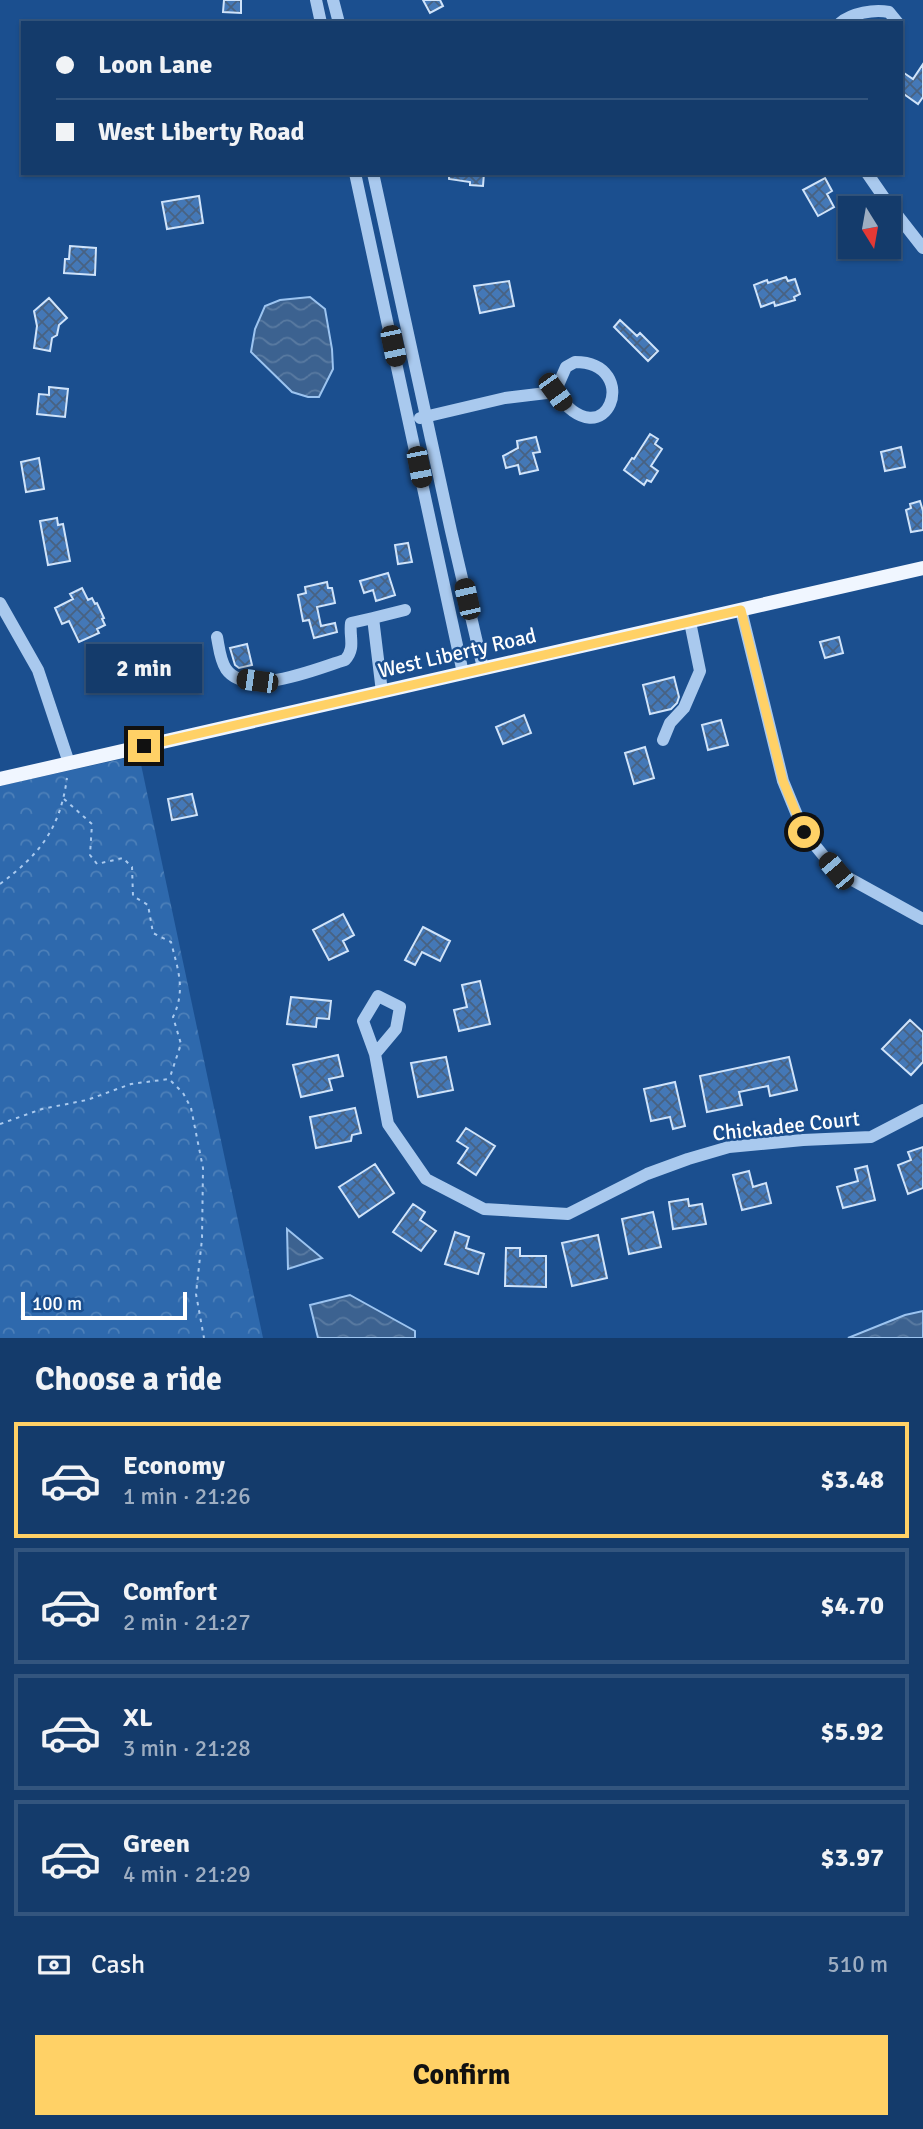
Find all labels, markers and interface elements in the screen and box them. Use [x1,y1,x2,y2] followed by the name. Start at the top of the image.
[98,49,213,81] text: Loon Lane
[98,116,305,148] text: West Liberty Road
[838,196,901,259] north arrow
[838,196,901,259] map controls
[379,323,408,369] car
[535,369,576,415] car
[405,444,434,490] car
[453,576,482,622] car
[375,622,539,684] street label: West Liberty Road
[86,644,202,694] callout: 2 min
[116,654,172,683] text: 2 min
[235,668,280,694] car
[128,730,160,762] route end
[788,816,820,848] route start
[815,848,858,894] car
[711,1105,861,1147] street label: Chickadee Court
[21,1289,187,1321] scale bar
[32,1292,82,1316] text: 100 m
[35,1360,222,1399] text: Choose a ride
[39,1449,102,1512] icon: car
[123,1450,225,1482] text: Economy
[820,1464,884,1496] text: $3.48
[123,1482,251,1511] text: 1 min · 21:26
[39,1575,102,1638] icon: car
[123,1576,217,1608] text: Comfort
[820,1590,884,1622] text: $4.70
[123,1608,251,1637] text: 2 min · 21:27
[39,1701,102,1764] icon: car
[123,1702,153,1734] text: XL
[820,1716,884,1748] text: $5.92
[123,1734,251,1763] text: 3 min · 21:28
[39,1827,102,1890] icon: car
[123,1828,190,1860] text: Green
[820,1842,884,1874] text: $3.97
[123,1860,251,1889] text: 4 min · 21:29
[35,1946,73,1984] icon: cash
[91,1949,145,1981] text: Cash
[827,1950,888,1979] text: 510 m
[35,2035,888,2115] button: Confirm

